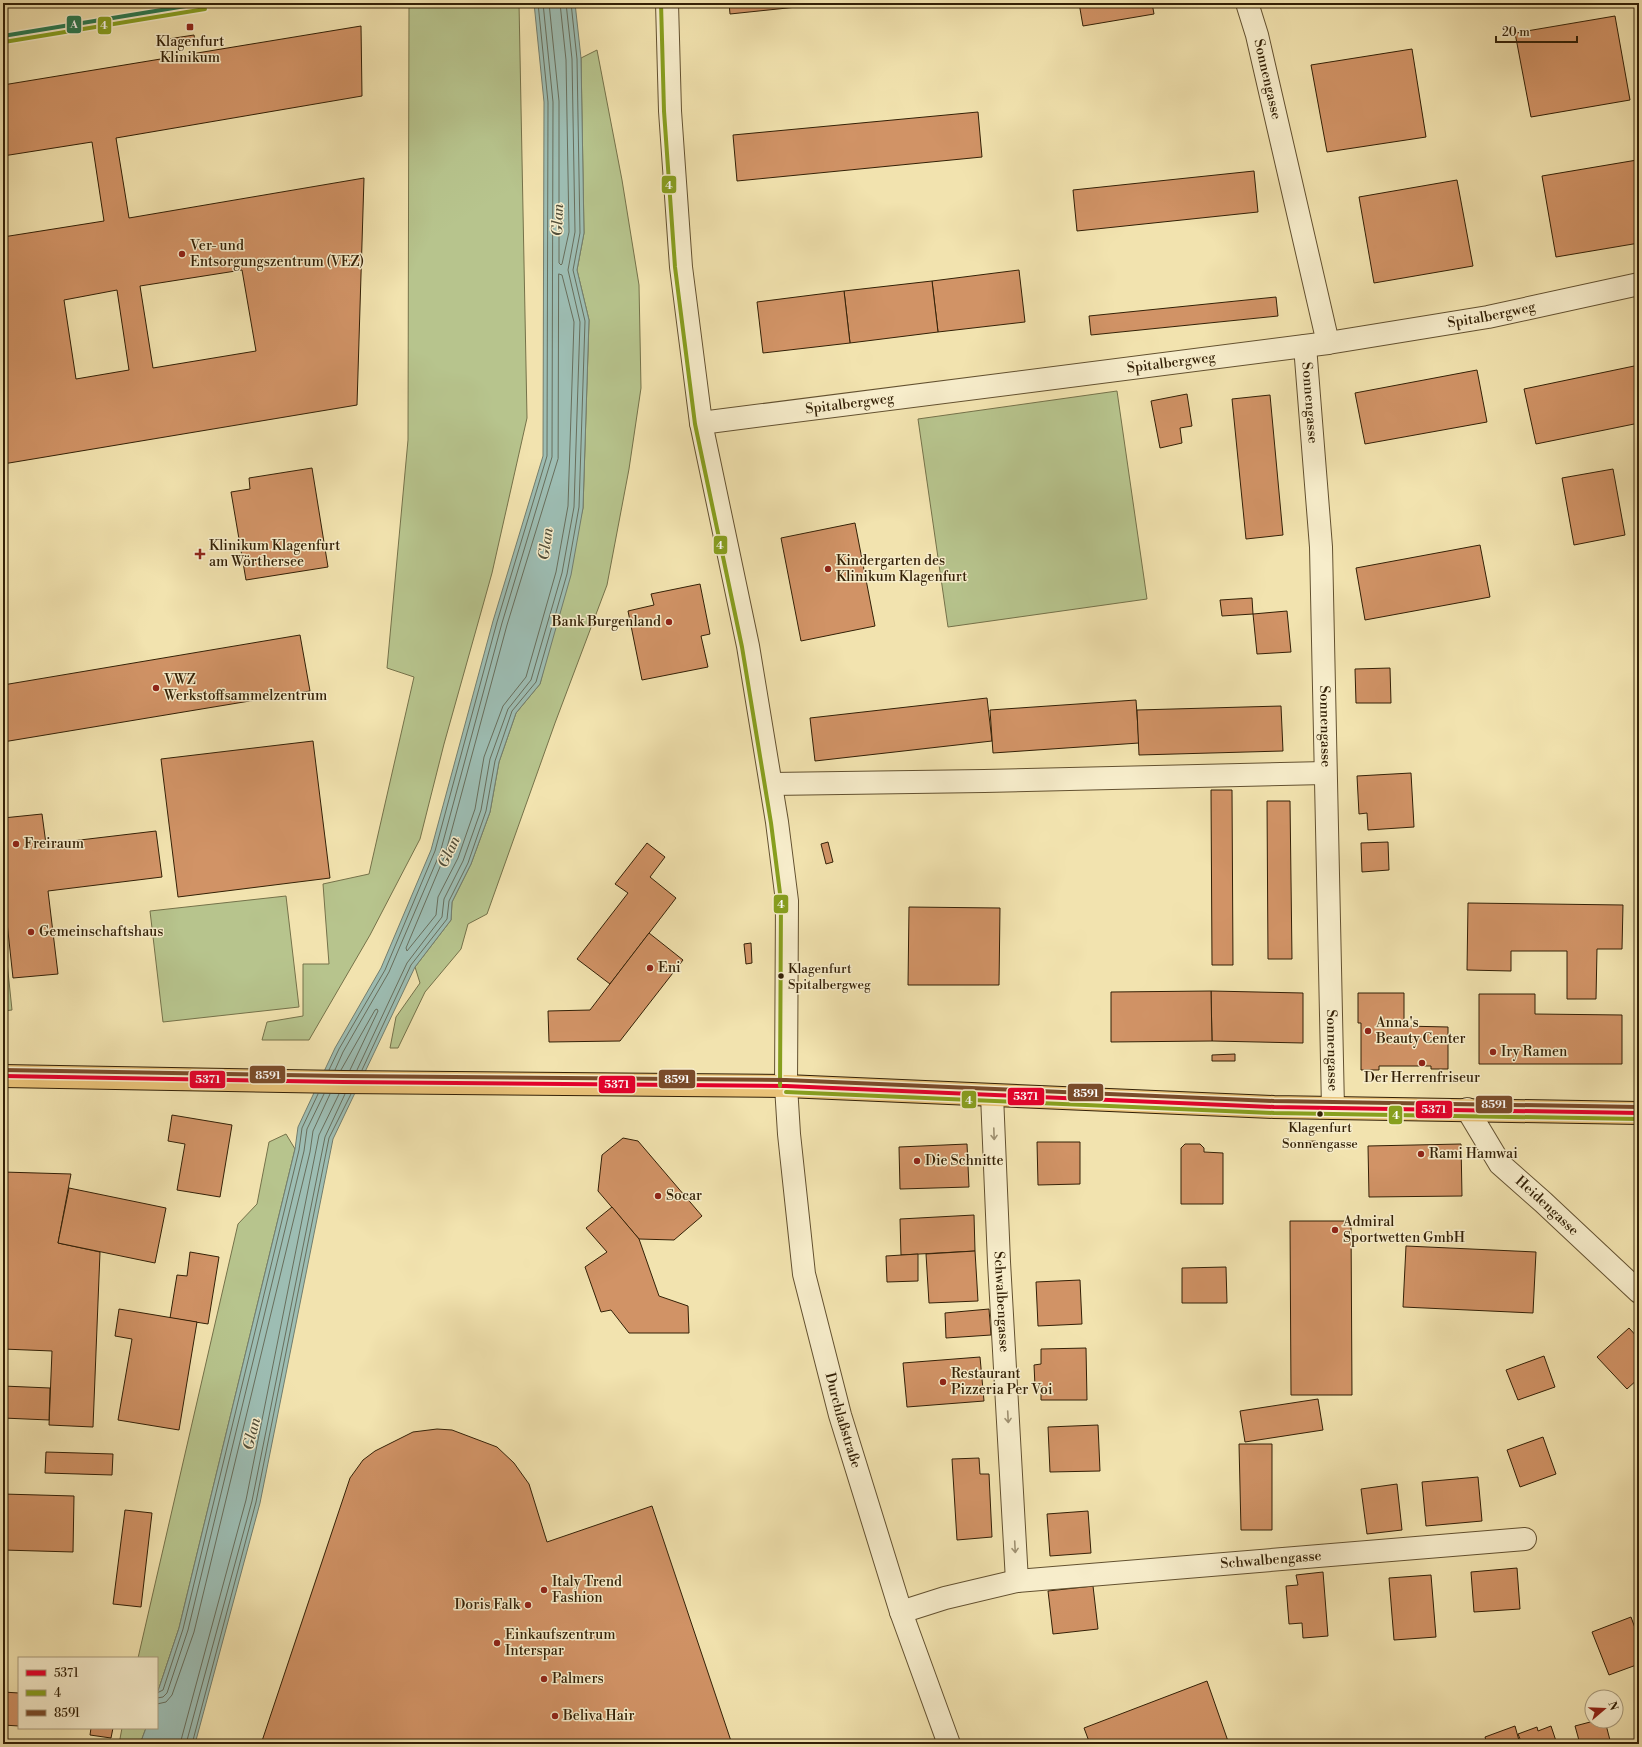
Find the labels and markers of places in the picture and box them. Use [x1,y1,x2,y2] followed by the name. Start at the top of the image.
[185,22,195,32] marker: Klagenfurt Klinikum
[156,33,224,67] place label: Klagenfurt Klinikum
[189,237,364,271] place label: Ver- und Entsorgungszentrum (VEZ)
[177,249,187,259] marker: Ver- und Entsorgungszentrum (VEZ)
[209,537,340,571] place label: Klinikum Klagenfurt am Wörthersee
[194,548,206,560] marker: Klinikum Klagenfurt am Wörthersee
[836,552,967,586] place label: Kindergarten des Klinikum Klagenfurt
[823,564,833,574] marker: Kindergarten des Klinikum Klagenfurt
[551,613,661,631] place label: Bank Burgenland
[664,617,674,627] marker: Bank Burgenland
[163,671,327,705] place label: VWZ Werkstoffsammelzentrum
[151,683,161,693] marker: VWZ Werkstoffsammelzentrum
[24,835,84,853] place label: Freiraum
[11,839,21,849] marker: Freiraum
[39,923,163,941] place label: Gemeinschaftshaus
[26,927,36,937] marker: Gemeinschaftshaus
[658,959,681,977] place label: Eni
[788,961,871,993] place label: Klagenfurt Spitalbergweg
[645,963,655,973] marker: Eni
[776,971,786,981] marker: Klagenfurt Spitalbergweg
[1375,1014,1466,1048] place label: Anna's Beauty Center
[1363,1026,1373,1036] marker: Anna's Beauty Center
[1501,1043,1568,1061] place label: Iry Ramen
[1488,1047,1498,1057] marker: Iry Ramen
[1417,1058,1427,1068] marker: Der Herrenfriseur
[1364,1069,1480,1087] place label: Der Herrenfriseur
[1315,1109,1325,1119] marker: Klagenfurt Sonnengasse
[1282,1120,1358,1152] place label: Klagenfurt Sonnengasse
[1429,1145,1518,1163] place label: Rami Hamwai
[1416,1149,1426,1159] marker: Rami Hamwai
[925,1152,1003,1170] place label: Die Schnitte
[912,1156,922,1166] marker: Die Schnitte
[666,1187,702,1205] place label: Socar
[653,1191,663,1201] marker: Socar
[1342,1213,1466,1247] place label: Admiral Sportwetten GmbH
[1330,1225,1340,1235] marker: Admiral Sportwetten GmbH
[951,1365,1053,1399] place label: Restaurant Pizzeria Per Voi
[938,1377,948,1387] marker: Restaurant Pizzeria Per Voi
[552,1573,622,1607] place label: Italy Trend Fashion
[539,1585,549,1595] marker: Italy Trend Fashion
[454,1596,521,1614] place label: Doris Falk
[523,1600,533,1610] marker: Doris Falk
[505,1626,616,1660] place label: Einkaufszentrum Interspar
[492,1638,502,1648] marker: Einkaufszentrum Interspar
[552,1670,604,1688] place label: Palmers
[539,1674,549,1684] marker: Palmers
[562,1707,635,1725] place label: Beliva Hair
[550,1711,560,1721] marker: Beliva Hair

